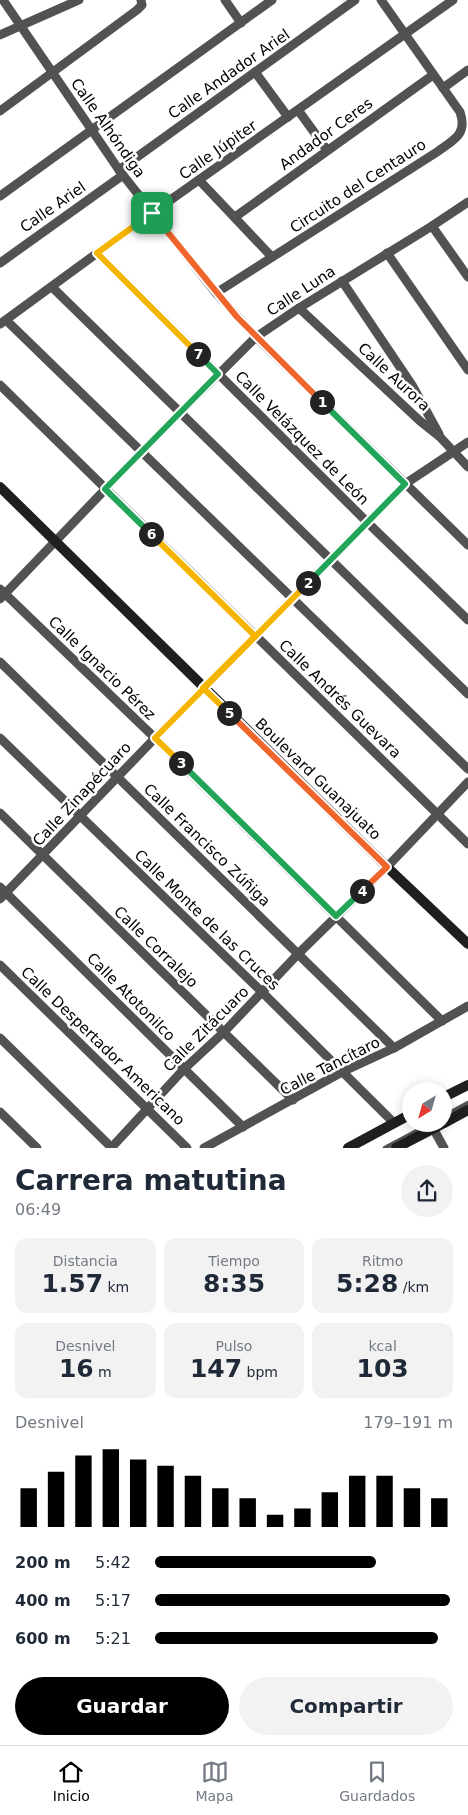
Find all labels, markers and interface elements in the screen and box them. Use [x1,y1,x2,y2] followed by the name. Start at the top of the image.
[165,25,293,123] street label: Calle Andador Ariel
[67,75,149,181] street label: Calle Alhóndiga
[276,94,376,174] street label: Andador Ceres
[176,116,261,183] street label: Calle Júpiter
[287,135,429,237] street label: Circuito del Centauro
[17,178,89,236] street label: Calle Ariel
[131,192,173,234] pin
[138,199,166,227] icon: arrive
[263,262,339,320] street label: Calle Luna
[354,339,434,415] street label: Calle Aurora
[186,342,210,366] pin: 7
[194,346,203,362] text: 7
[231,367,373,509] street label: Calle Velázquez de León
[310,390,334,414] pin: 1
[318,394,327,410] text: 1
[138,522,164,546] pin: 6
[147,526,156,542] text: 6
[296,570,320,596] pin: 2
[304,575,313,591] text: 2
[45,612,159,724] street label: Calle Ignacio Pérez
[275,636,405,762] street label: Calle Andrés Guevara
[216,700,242,726] pin: 5
[225,705,234,721] text: 5
[251,714,385,844] street label: Boulevard Guanajuato
[29,738,135,850] street label: Calle Zinapécuaro
[168,750,194,776] pin: 3
[177,755,186,771] text: 3
[140,780,274,910] street label: Calle Francisco Zúñiga
[131,846,283,994] street label: Calle Monte de las Cruces
[350,878,374,904] pin: 4
[358,883,367,899] text: 4
[110,902,202,992] street label: Calle Corralejo
[83,949,179,1045] street label: Calle Atotonilco
[17,963,189,1129] street label: Calle Despertador Americano
[160,983,252,1075] street label: Calle Zitácuaro
[277,1033,383,1099] street label: Calle Tancítaro
[402,1082,452,1132] north arrow
[402,1082,452,1132] map controls
[15,1164,287,1197] text: Carrera matutina
[401,1165,453,1217] button: share
[15,1200,61,1219] text: 06:49
[53,1253,118,1269] text: Distancia
[208,1253,260,1269] text: Tiempo
[362,1253,403,1269] text: Ritmo
[41,1269,103,1298] text: 1.57
[203,1269,265,1298] text: 8:35
[336,1269,398,1298] text: 5:28
[103,1279,129,1295] text: km
[398,1279,429,1295] text: /km
[55,1338,115,1354] text: Desnivel
[216,1338,252,1354] text: Pulso
[369,1338,397,1354] text: kcal
[59,1354,94,1383] text: 16
[190,1354,242,1383] text: 147
[357,1354,409,1383] text: 103
[94,1364,112,1380] text: m
[242,1364,278,1380] text: bpm
[15,1413,84,1432] text: Desnivel
[363,1413,453,1432] text: 179–191 m
[15,1553,71,1572] text: 200 m
[95,1553,131,1572] text: 5:42
[15,1591,71,1610] text: 400 m
[95,1591,131,1610] text: 5:17
[15,1629,71,1648] text: 600 m
[95,1629,131,1648] text: 5:21
[15,1677,229,1735] button: Guardar
[239,1677,453,1735] button: Compartir
[53,1758,90,1804] tab: Inicio
[195,1758,234,1804] tab: Mapa
[339,1758,415,1804] tab: Guardados

